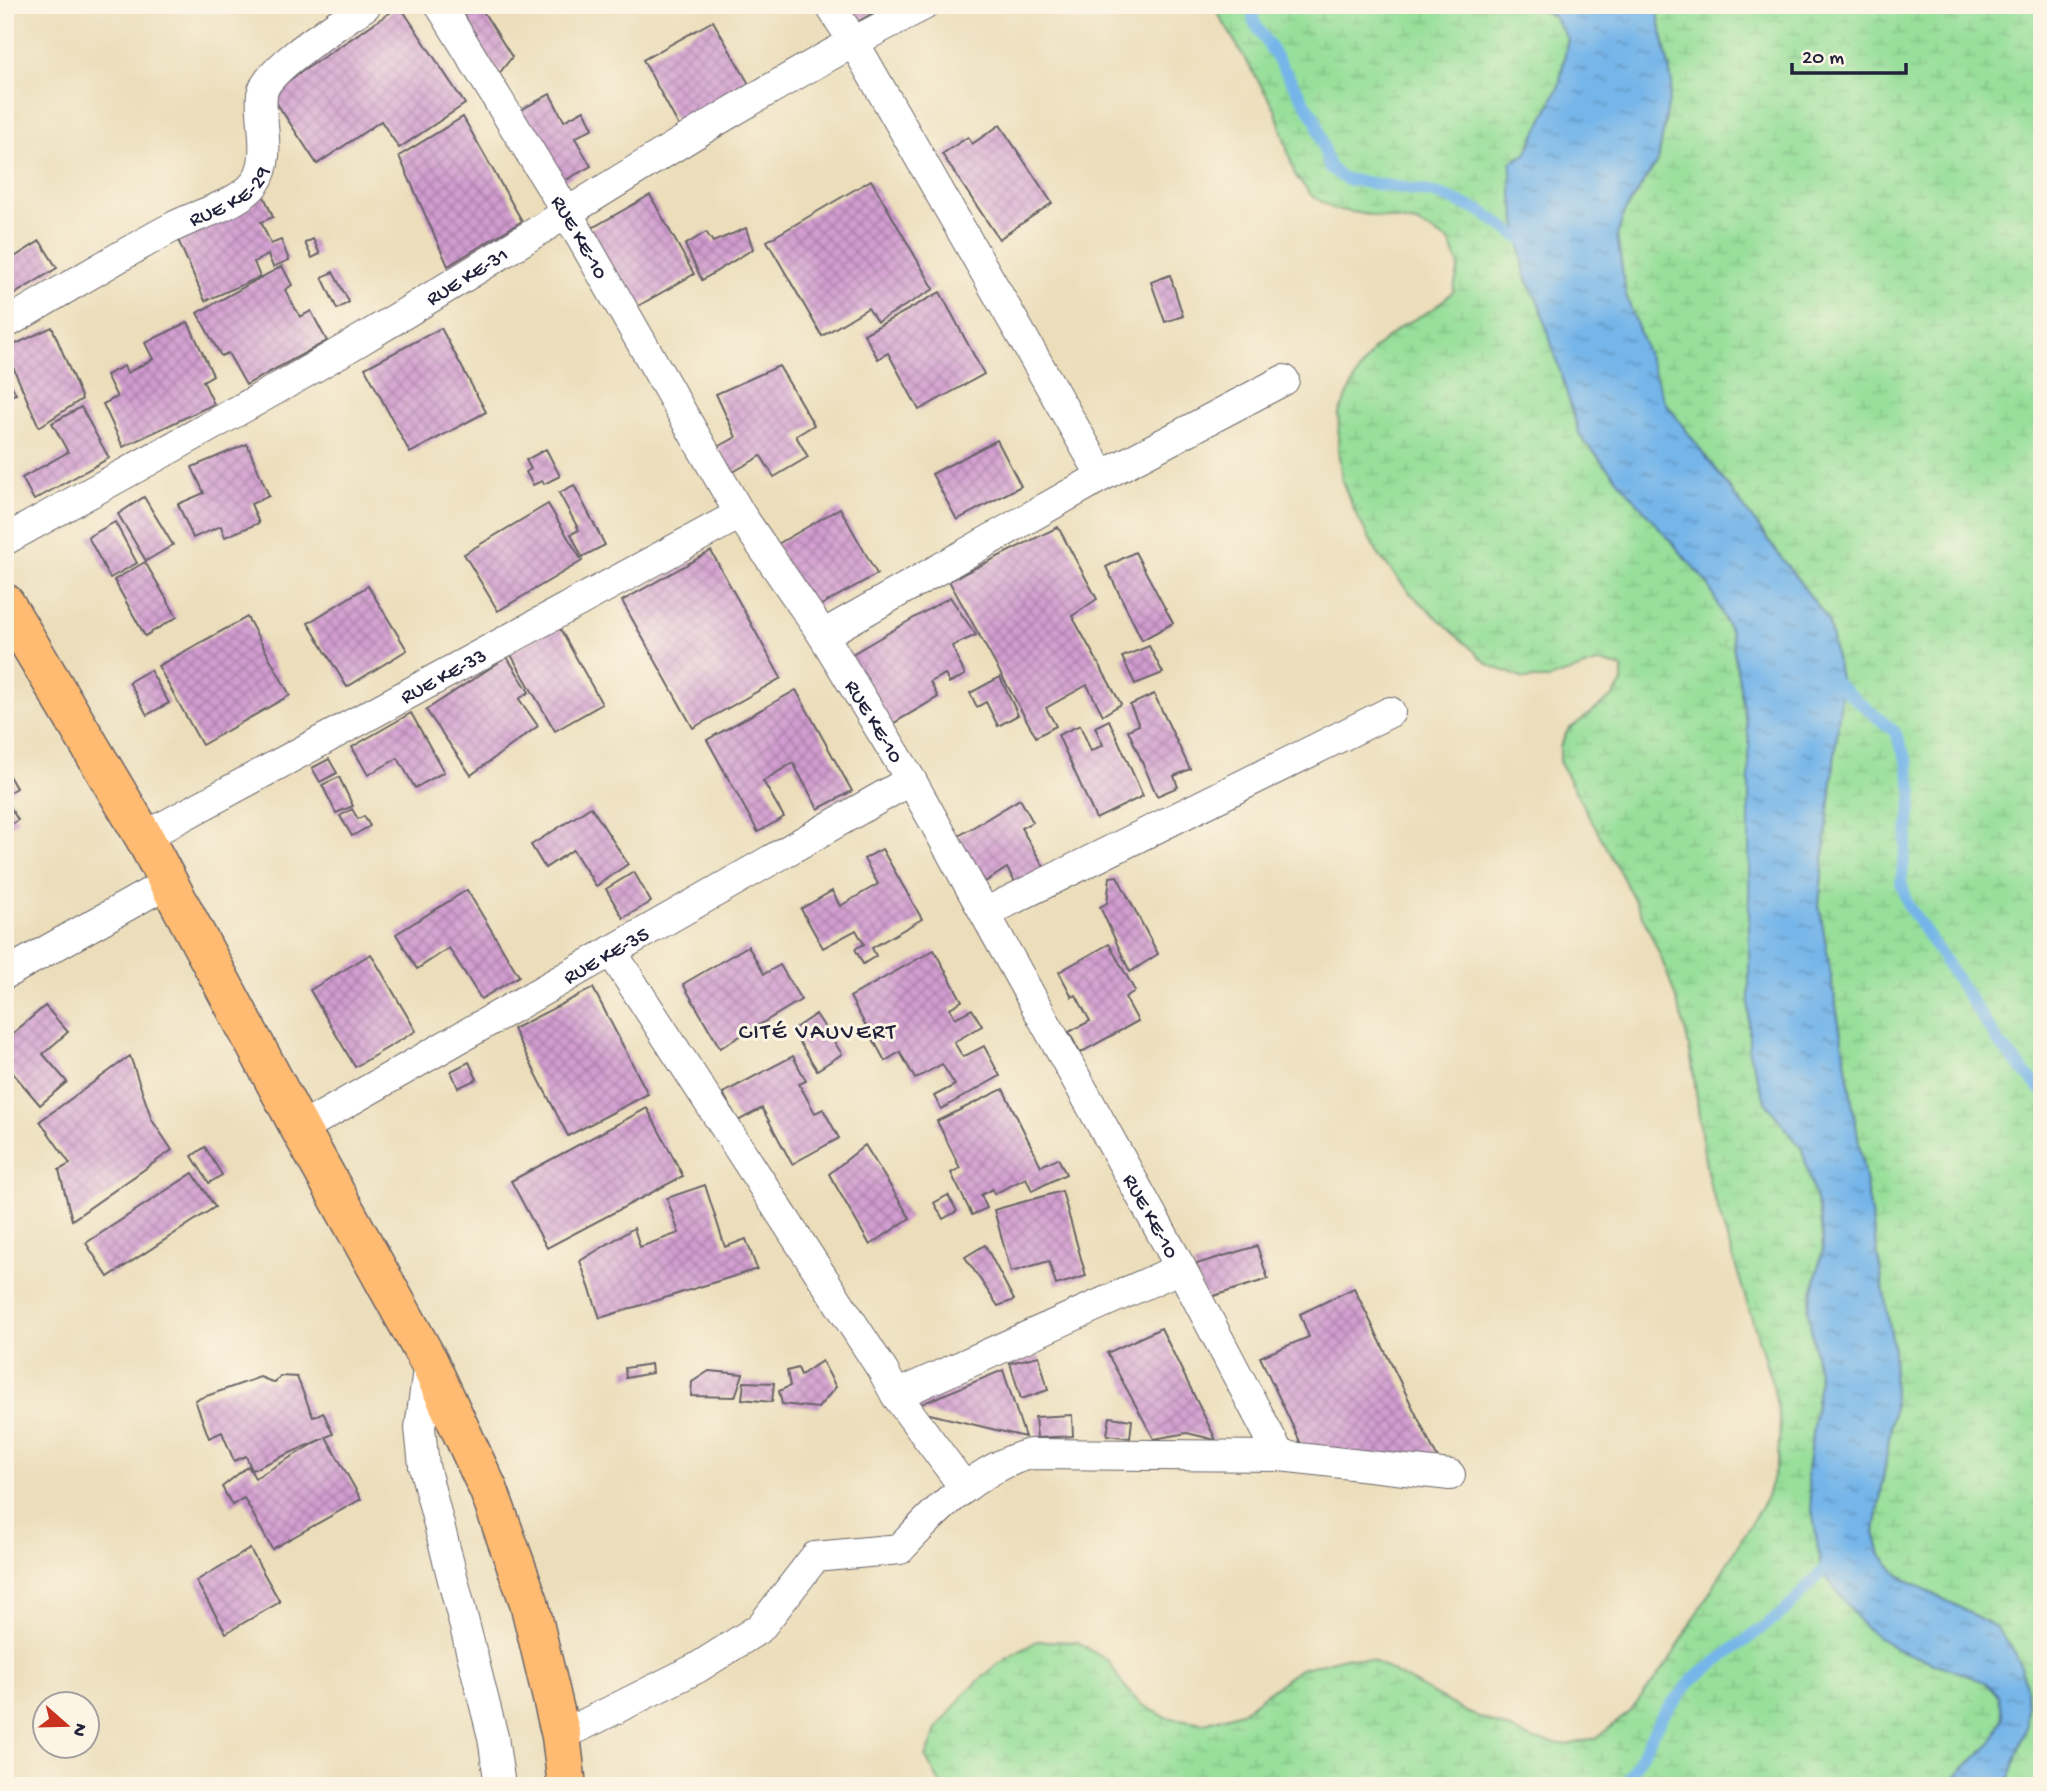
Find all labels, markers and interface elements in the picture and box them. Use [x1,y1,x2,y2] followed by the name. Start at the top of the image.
[1792,32,1905,76] scale bar
[1802,47,1844,72] text: 20 m
[186,164,278,234] street label: RUE KE-29
[544,192,612,285] street label: RUE KE-10
[423,244,514,313] street label: RUE KE-31
[397,645,492,712] street label: RUE KE-33
[837,676,907,769] street label: RUE KE-10
[560,923,655,992] street label: RUE KE-35
[739,1020,897,1047] district label: CITÉ VAUVERT
[1115,1171,1182,1264] street label: RUE KE-10
[32,1690,102,1760] north arrow
[66,1720,92,1739] text: N

